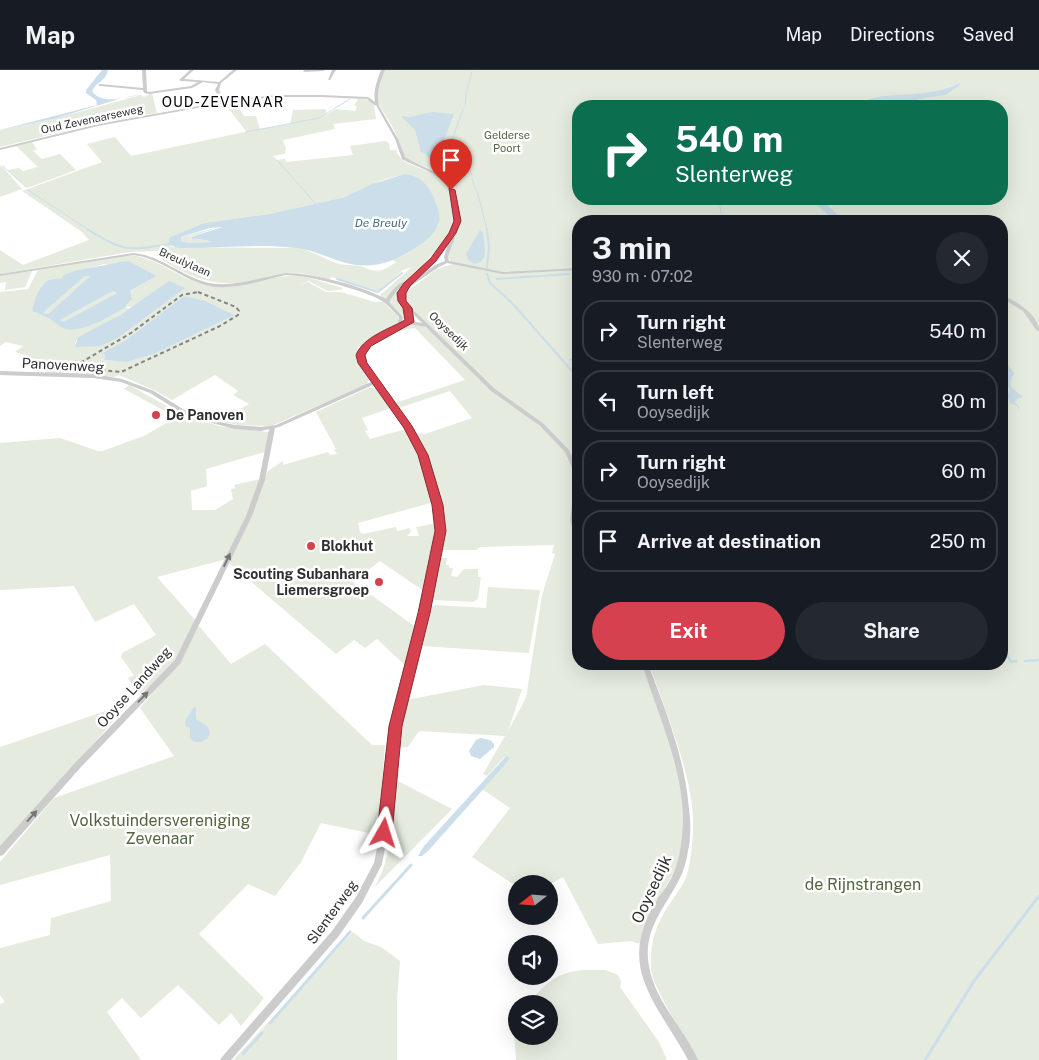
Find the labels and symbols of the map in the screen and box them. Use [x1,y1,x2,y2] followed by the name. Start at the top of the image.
[162,94,284,110] district label: OUD-ZEVENAAR
[40,102,144,136] street label: Oud Zevenaarseweg
[484,129,530,154] park label: Gelderse Poort
[430,139,472,190] pin
[355,216,408,230] water label: De Breuly
[157,245,213,279] street label: Breulylaan
[427,309,471,353] street label: Ooysedijk
[21,355,105,375] street label: Panovenweg
[166,407,244,423] place label: De Panoven
[150,409,162,421] marker: De Panoven
[321,538,374,554] place label: Blokhut
[305,540,317,552] marker: Blokhut
[223,553,231,567] one-way arrow
[233,566,369,598] place label: Scouting Subanhara Liemersgroep
[373,576,385,588] marker: Scouting Subanhara Liemersgroep
[94,643,175,731] street label: Ooyse Landweg
[137,692,149,704] one-way arrow
[357,806,409,858] position arrow
[27,809,38,822] one-way arrow
[70,811,250,848] park label: Volkstuindersvereniging Zevenaar
[627,852,676,926] street label: Ooysedijk
[508,875,558,925] north arrow
[805,875,921,894] park label: de Rijnstrangen
[303,877,361,947] street label: Slenterweg

